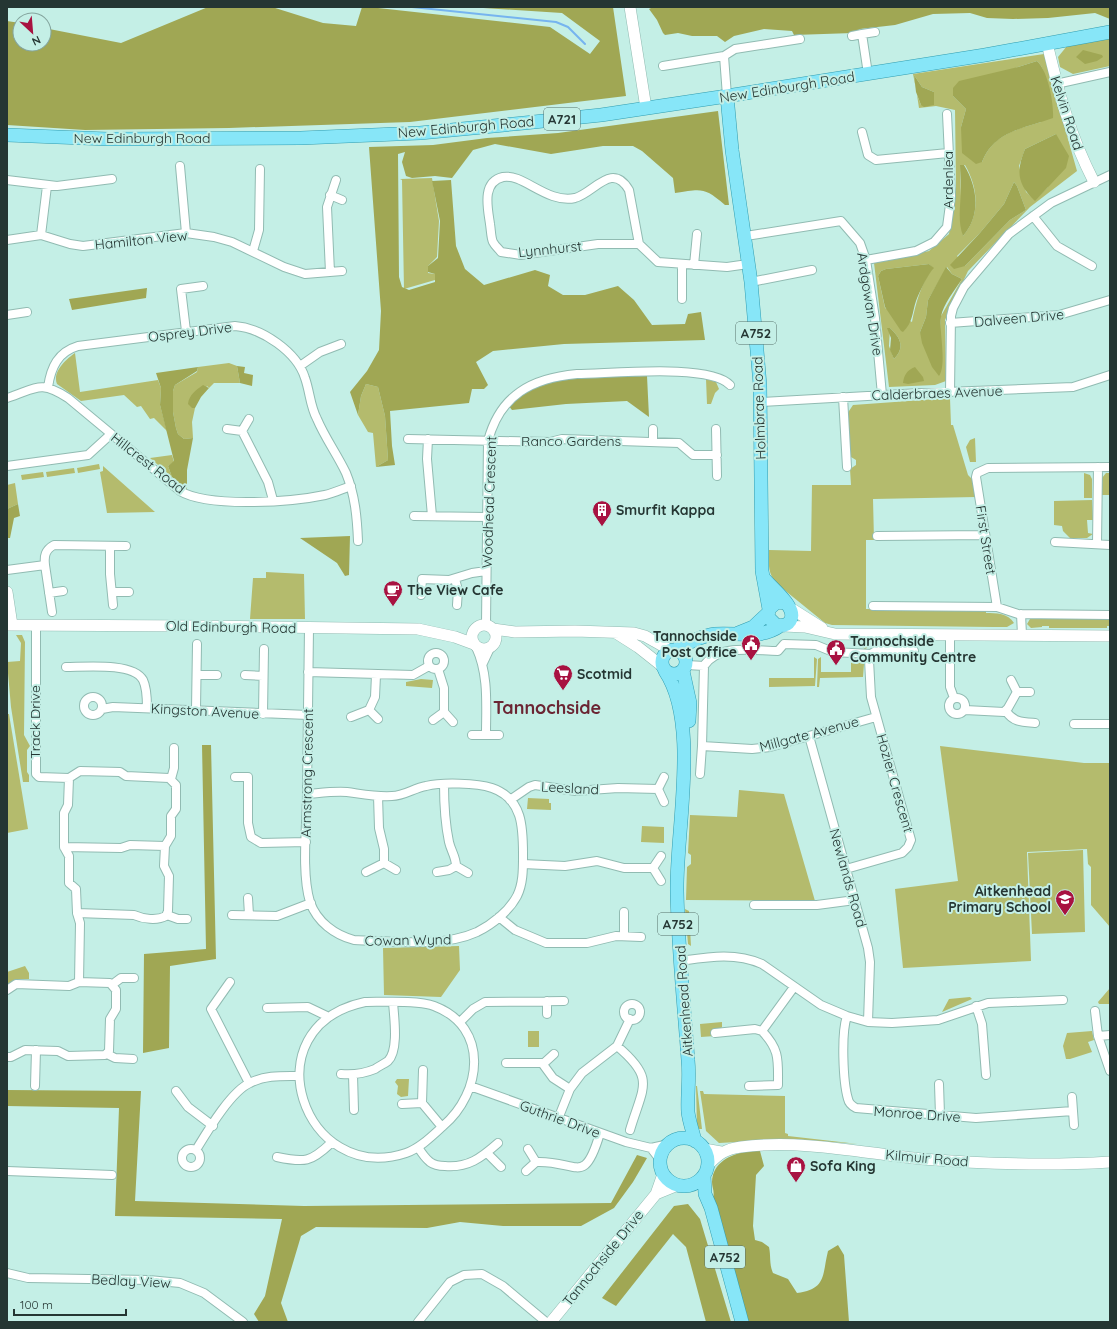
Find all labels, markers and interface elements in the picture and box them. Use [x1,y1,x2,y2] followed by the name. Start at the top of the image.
[12,12,52,52] north arrow
[30,33,43,49] text: N
[718,67,856,107] street label: New Edinburgh Road
[1047,74,1087,152] street label: Kelvin Road
[544,108,580,130] road number: A721
[397,112,535,142] street label: New Edinburgh Road
[74,129,210,147] street label: New Edinburgh Road
[939,151,957,209] street label: Ardenlea
[94,226,189,254] street label: Hamilton View
[517,237,583,261] street label: Lynnhurst
[853,251,887,357] street label: Ardgowan Drive
[973,305,1065,331] street label: Dalveen Drive
[147,318,233,346] street label: Osprey Drive
[736,322,776,344] road number: A752
[748,356,770,460] street label: Holmbrae Road
[871,382,1003,404] street label: Calderbraes Avenue
[107,428,189,498] street label: Hillcrest Road
[521,432,621,450] street label: Ranco Gardens
[478,435,500,568] street label: Woodhead Crescent
[591,499,613,527] building icon: Smurfit Kappa
[616,501,715,519] place label: Smurfit Kappa
[972,504,1000,576] street label: First Street
[382,579,404,607] cafe icon: The View Cafe
[407,581,503,599] place label: The View Cafe
[166,617,296,637] street label: Old Edinburgh Road
[653,627,737,661] place label: Tannochside Post Office
[850,632,976,666] place label: Tannochside Community Centre
[740,633,762,661] public building icon: Tannochside Post Office
[825,638,847,666] public building icon: Tannochside Community Centre
[552,663,574,691] supermarket icon: Scotmid
[577,665,632,683] place label: Scotmid
[26,685,44,759] street label: Track Drive
[493,696,601,719] district label: Tannochside
[150,699,260,723] street label: Kingston Avenue
[297,708,317,838] street label: Armstrong Crescent
[757,712,861,756] street label: Millgate Avenue
[872,732,918,835] street label: Hozier Crescent
[541,777,599,799] street label: Leesland
[825,826,871,930] street label: Newlands Road
[948,882,1051,916] place label: Aitkenhead Primary School
[1054,888,1076,916] school or university icon: Aitkenhead Primary School
[658,913,698,935] road number: A752
[365,930,451,950] street label: Cowan Wynd
[671,945,697,1057] street label: Aitkenhead Road
[517,1096,603,1142] street label: Guthrie Drive
[873,1102,961,1126] street label: Monroe Drive
[885,1145,969,1171] street label: Kilmuir Road
[785,1155,807,1183] shop icon: Sofa King
[810,1157,876,1175] place label: Sofa King
[559,1206,647,1310] street label: Tannochside Drive
[705,1246,745,1268] road number: A752
[91,1270,172,1292] street label: Bedlay View
[14,1291,126,1317] scale bar
[20,1297,53,1312] text: 100 m

